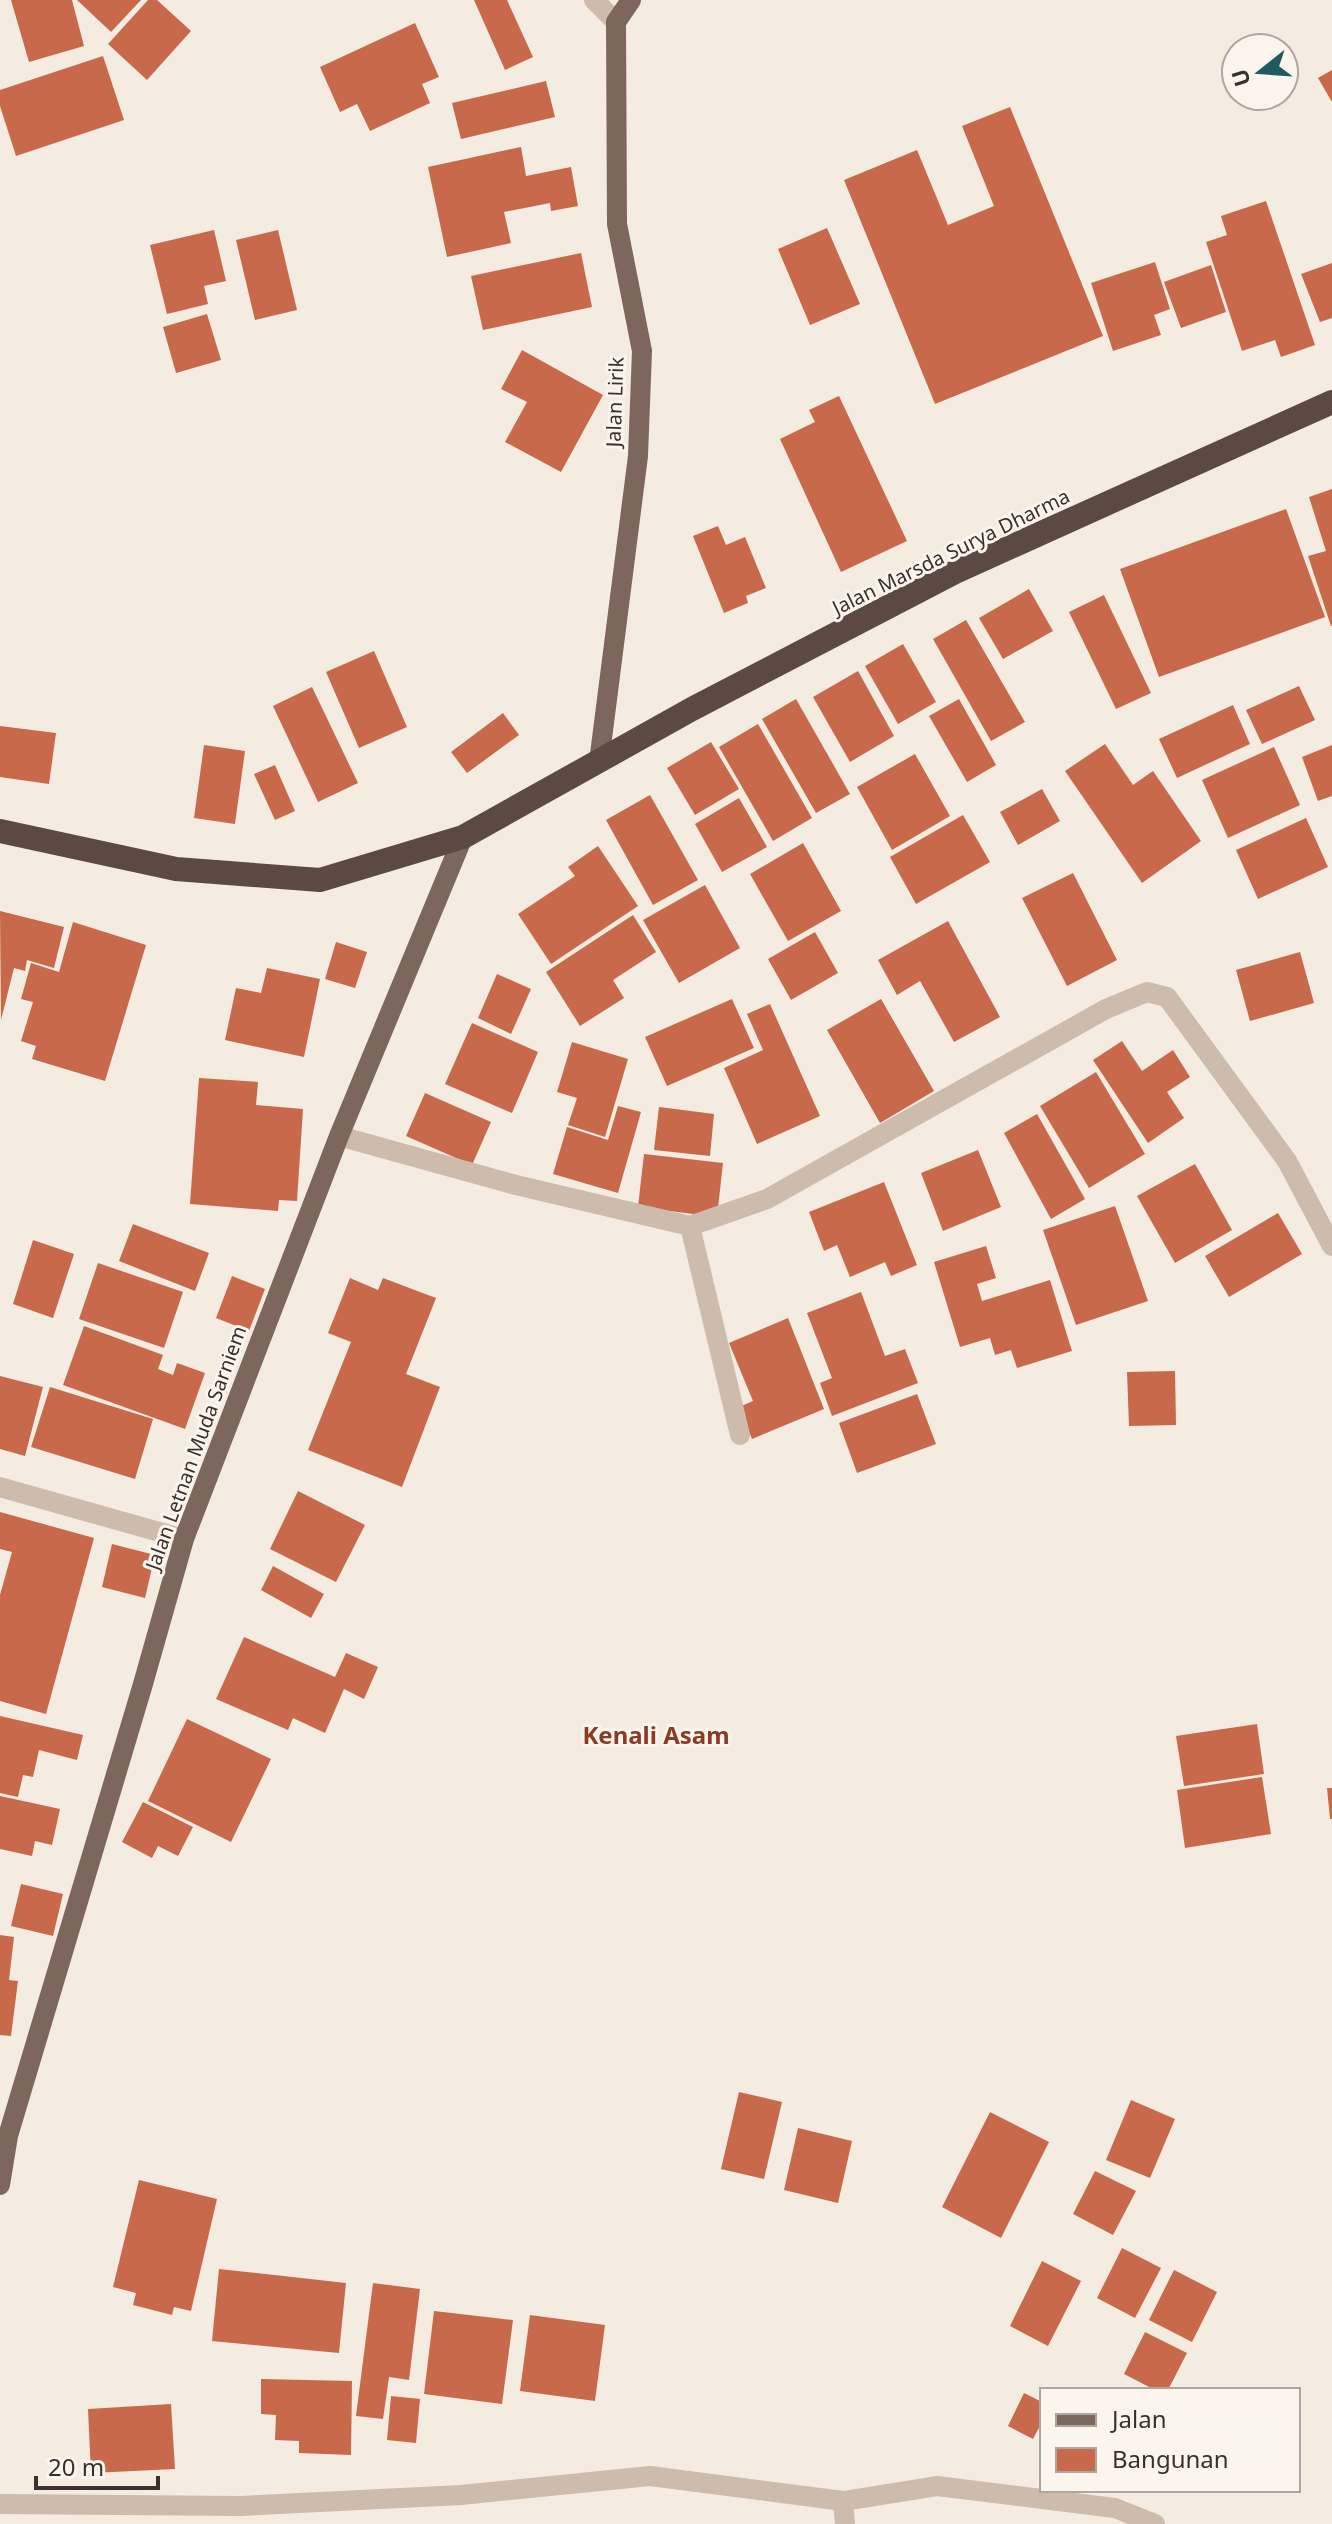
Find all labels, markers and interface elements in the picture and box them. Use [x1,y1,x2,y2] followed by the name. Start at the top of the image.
[1220,32,1300,112] north arrow
[1223,66,1257,90] text: U
[599,356,630,450] street label: Jalan Lirik
[826,482,1074,622] street label: Jalan Marsda Surya Dharma
[138,1322,252,1576] street label: Jalan Letnan Muda Sarniem
[582,1718,730,1751] district label: Kenali Asam
[1040,2388,1300,2492] legend
[1110,2402,1167,2435] text: Jalan
[36,2440,158,2490] scale bar
[1112,2442,1229,2475] text: Bangunan
[48,2450,104,2483] text: 20 m

